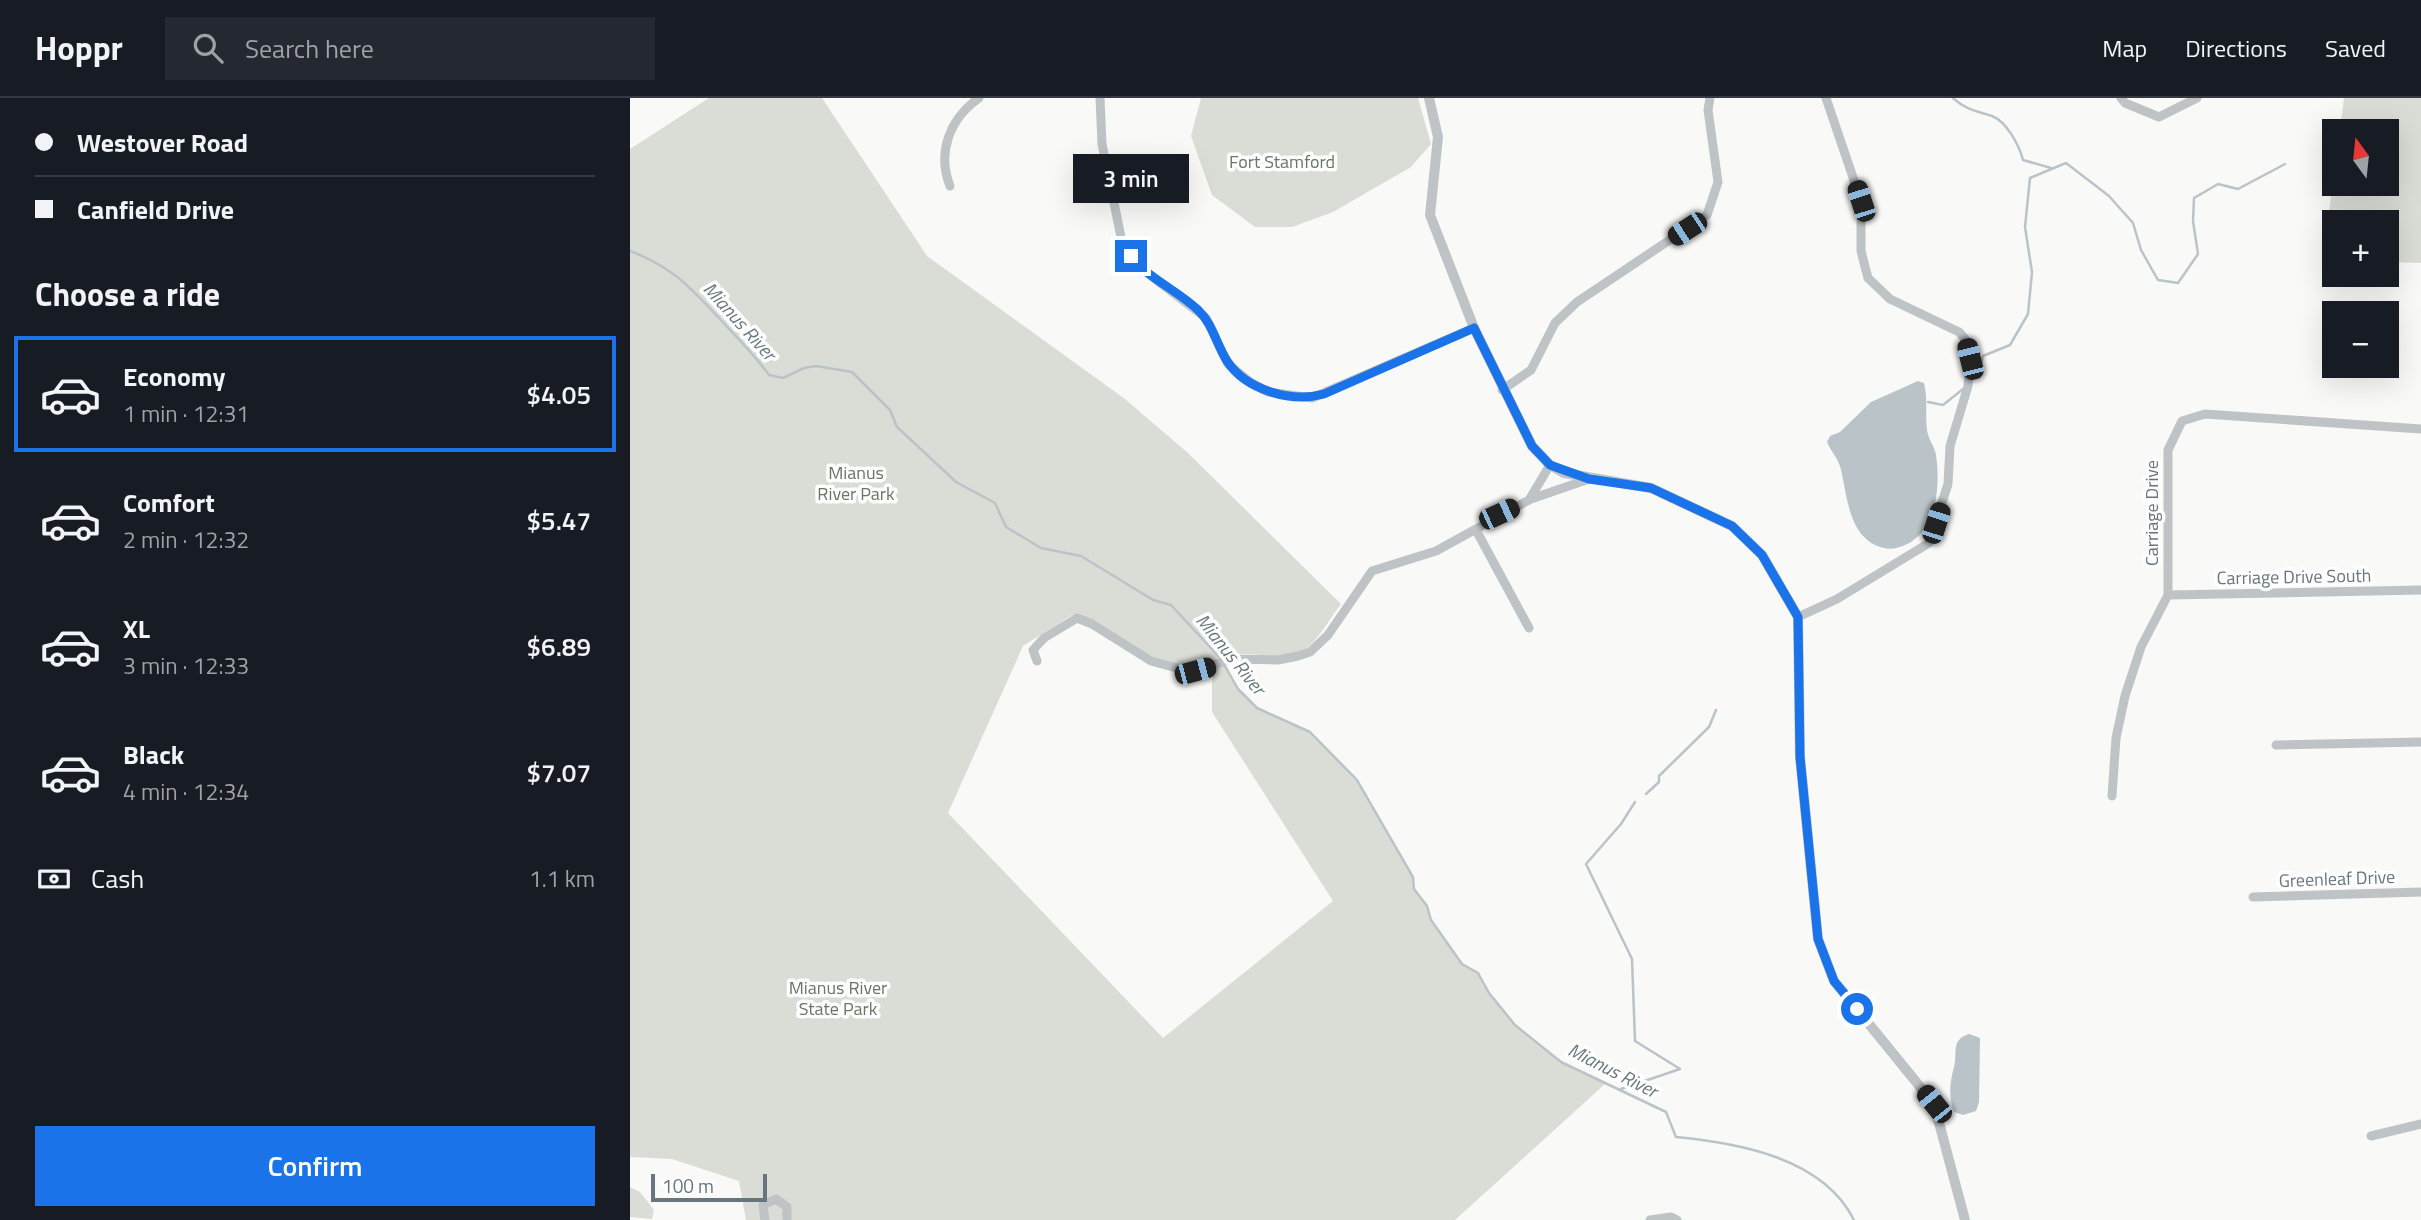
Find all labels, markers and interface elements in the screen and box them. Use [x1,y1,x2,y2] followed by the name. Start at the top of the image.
[165,17,655,80] search box
[35,23,123,73] text: Hoppr
[189,29,227,67] icon: search
[245,29,374,68] text: Search here
[2102,30,2147,66] text: Map
[2185,30,2287,66] text: Directions
[2325,30,2386,66] text: Saved
[2322,119,2399,196] north arrow
[2322,119,2399,378] map controls
[77,123,248,162] text: Westover Road
[1229,148,1335,175] park label: Fort Stamford
[1073,155,1189,204] callout: 3 min
[1103,161,1159,196] text: 3 min
[1845,178,1878,224] car
[77,190,234,229] text: Canfield Drive
[1664,209,1711,249] car
[2322,210,2399,287] button: +
[1115,240,1147,272] route end
[35,270,220,318] text: Choose a ride
[697,275,785,368] water label: Mianus River
[2322,301,2399,378] button: −
[1955,336,1986,382] car
[123,357,225,396] text: Economy
[39,363,102,426] icon: car
[527,375,591,414] text: $4.05
[123,396,249,431] text: 1 min · 12:31
[817,459,895,507] park label: Mianus River Park
[2138,460,2165,566] street label: Carriage Drive
[123,483,215,522] text: Comfort
[39,489,102,552] icon: car
[1476,496,1523,532] car
[1920,500,1953,546] car
[527,501,591,540] text: $5.47
[123,522,249,557] text: 2 min · 12:32
[2216,562,2372,591] street label: Carriage Drive South
[1190,607,1275,702] water label: Mianus River
[123,609,150,648] text: XL
[39,615,102,678] icon: car
[527,627,591,666] text: $6.89
[123,648,249,683] text: 3 min · 12:33
[1172,655,1219,687] car
[123,735,184,774] text: Black
[39,741,102,804] icon: car
[527,753,591,792] text: $7.07
[123,774,249,809] text: 4 min · 12:34
[91,859,144,898] text: Cash
[35,860,73,898] icon: cash
[529,861,595,896] text: 1.1 km
[2278,863,2396,894] street label: Greenleaf Drive
[789,974,887,1022] park label: Mianus River State Park
[1841,993,1873,1025] route start
[1563,1035,1665,1105] water label: Mianus River
[1913,1081,1956,1127] car
[35,1126,595,1206] button: Confirm
[651,1171,766,1203] scale bar
[662,1171,714,1200] text: 100 m

